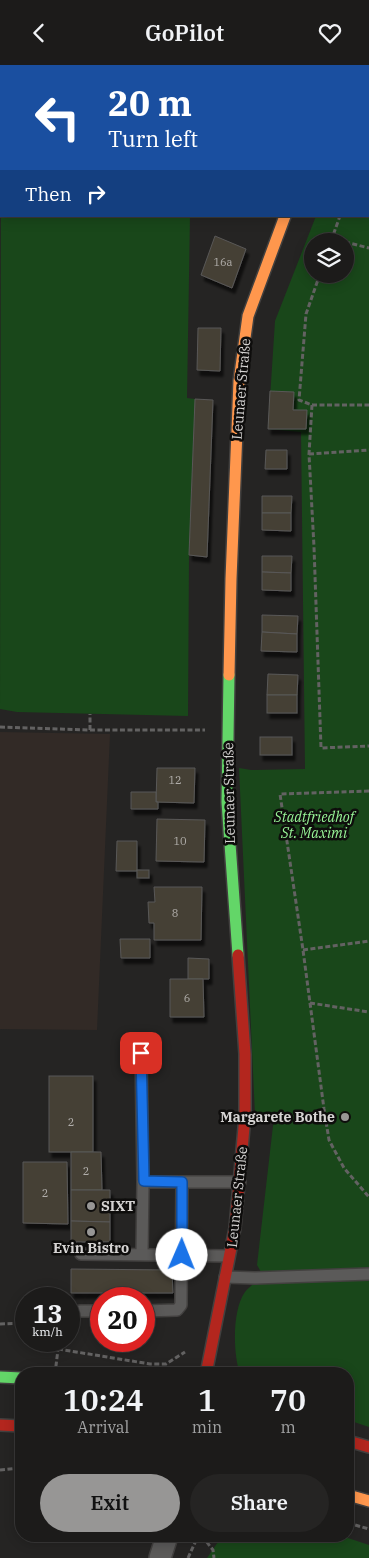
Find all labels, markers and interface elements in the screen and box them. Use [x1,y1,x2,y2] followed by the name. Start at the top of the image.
[145,18,224,47] text: GoPilot
[25,19,53,47] icon: back
[316,19,344,47] icon: heart
[108,80,192,126] text: 20 m
[25,85,90,150] icon: left
[108,124,198,153] text: Turn left
[82,180,110,208] icon: right
[25,182,72,206] text: Then
[304,233,354,283] map controls
[304,233,354,283] button: layers
[213,255,233,269] house number: 16a
[228,338,254,440] street label: Leunaer Straße
[219,742,239,844] street label: Leunaer Straße
[168,773,182,787] house number: 12
[273,808,357,842] park label: Stadtfriedhof St. Maximi
[173,834,187,848] house number: 10
[172,906,178,920] house number: 8
[184,991,190,1005] house number: 6
[120,1032,162,1074] pin
[127,1039,155,1067] icon: arrive
[220,1108,335,1126] place label: Margarete Bothe
[339,1111,351,1123] marker: Margarete Bothe
[68,1115,74,1129] house number: 2
[223,1146,251,1248] street label: Leunaer Straße
[83,1164,89,1178] house number: 2
[42,1186,48,1200] house number: 2
[101,1197,135,1215] place label: SIXT
[85,1200,97,1212] marker: SIXT
[85,1226,97,1238] marker: Evin Bistro
[155,1228,207,1280] position arrow
[53,1239,129,1257] place label: Evin Bistro
[90,1287,155,1352] speed limit sign: 20
[32,1297,63,1330] text: 13
[32,1324,63,1339] text: km/h
[63,1380,144,1419] text: 10:24
[198,1380,216,1419] text: 1
[270,1380,306,1419] text: 70
[77,1417,129,1437] text: Arrival
[192,1417,222,1437] text: min
[280,1417,296,1437] text: m
[40,1474,180,1532] button: Exit
[190,1474,329,1532] button: Share

